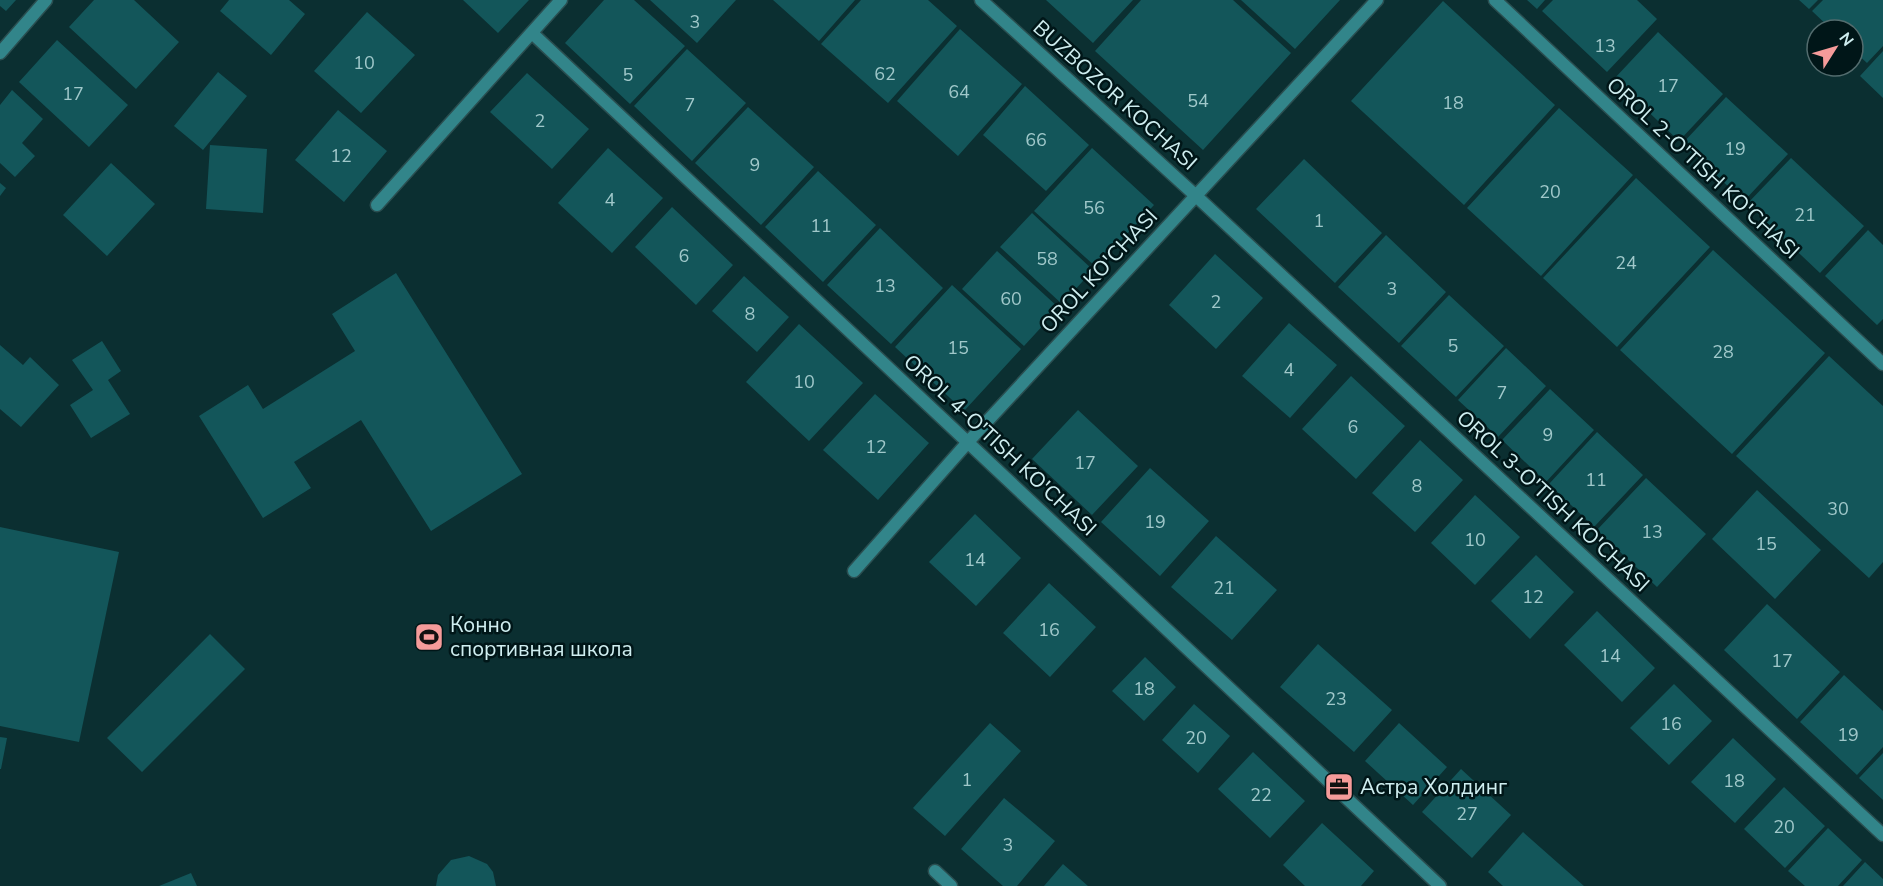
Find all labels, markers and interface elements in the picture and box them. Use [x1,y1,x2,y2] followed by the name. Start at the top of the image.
[690,10,700,34] house number: 3
[1027,14,1203,176] street label: BUZBOZOR KOCHASI
[1805,18,1865,78] north arrow
[1834,28,1859,51] text: N
[1594,34,1616,58] house number: 13
[353,51,375,75] house number: 10
[874,62,896,86] house number: 62
[623,63,633,87] house number: 5
[1600,71,1806,265] street label: OROL 2-O'TISH KO'CHASI
[1657,74,1679,98] house number: 17
[948,80,970,104] house number: 64
[62,82,84,106] house number: 17
[1187,89,1209,113] house number: 54
[1442,91,1464,115] house number: 18
[685,93,695,117] house number: 7
[535,109,545,133] house number: 2
[1025,128,1047,152] house number: 66
[1724,137,1746,161] house number: 19
[330,144,352,168] house number: 12
[750,153,760,177] house number: 9
[1539,180,1561,204] house number: 20
[605,188,616,212] house number: 4
[1083,196,1105,220] house number: 56
[1034,203,1164,339] street label: OROL KO'CHASI
[1794,203,1816,227] house number: 21
[1314,209,1324,233] house number: 1
[810,214,832,238] house number: 11
[679,244,689,268] house number: 6
[1036,247,1058,271] house number: 58
[1615,251,1637,275] house number: 24
[874,274,896,298] house number: 13
[1387,277,1397,301] house number: 3
[1000,287,1022,311] house number: 60
[1211,290,1221,314] house number: 2
[745,302,755,326] house number: 8
[1448,334,1458,358] house number: 5
[947,336,969,360] house number: 15
[1712,340,1734,364] house number: 28
[897,348,1103,542] street label: OROL 4-O'TISH KO'CHASI
[1284,358,1295,382] house number: 4
[793,370,815,394] house number: 10
[1497,381,1507,405] house number: 7
[1450,404,1656,598] street label: OROL 3-O'TISH KO'CHASI
[1348,415,1358,439] house number: 6
[1543,423,1553,447] house number: 9
[865,435,887,459] house number: 12
[1074,451,1096,475] house number: 17
[1585,468,1607,492] house number: 11
[1412,474,1422,498] house number: 8
[1827,497,1849,521] house number: 30
[1144,510,1166,534] house number: 19
[1641,520,1663,544] house number: 13
[1464,528,1486,552] house number: 10
[1755,532,1777,556] house number: 15
[964,548,986,572] house number: 14
[1213,576,1235,600] house number: 21
[1522,585,1544,609] house number: 12
[450,611,633,663] place label: Конно спортивная школа
[1038,618,1060,642] house number: 16
[413,621,445,653] sports icon: Конно спортивная школа
[1599,644,1621,668] house number: 14
[1771,649,1793,673] house number: 17
[1133,677,1155,701] house number: 18
[1325,687,1347,711] house number: 23
[1660,712,1682,736] house number: 16
[1837,723,1859,747] house number: 19
[1185,726,1207,750] house number: 20
[962,768,972,792] house number: 1
[1723,769,1745,793] house number: 18
[1323,771,1355,803] office icon: Астра Холдинг
[1360,773,1507,801] place label: Астра Холдинг
[1250,783,1272,807] house number: 22
[1456,802,1478,826] house number: 27
[1773,815,1795,839] house number: 20
[1003,833,1013,857] house number: 3

